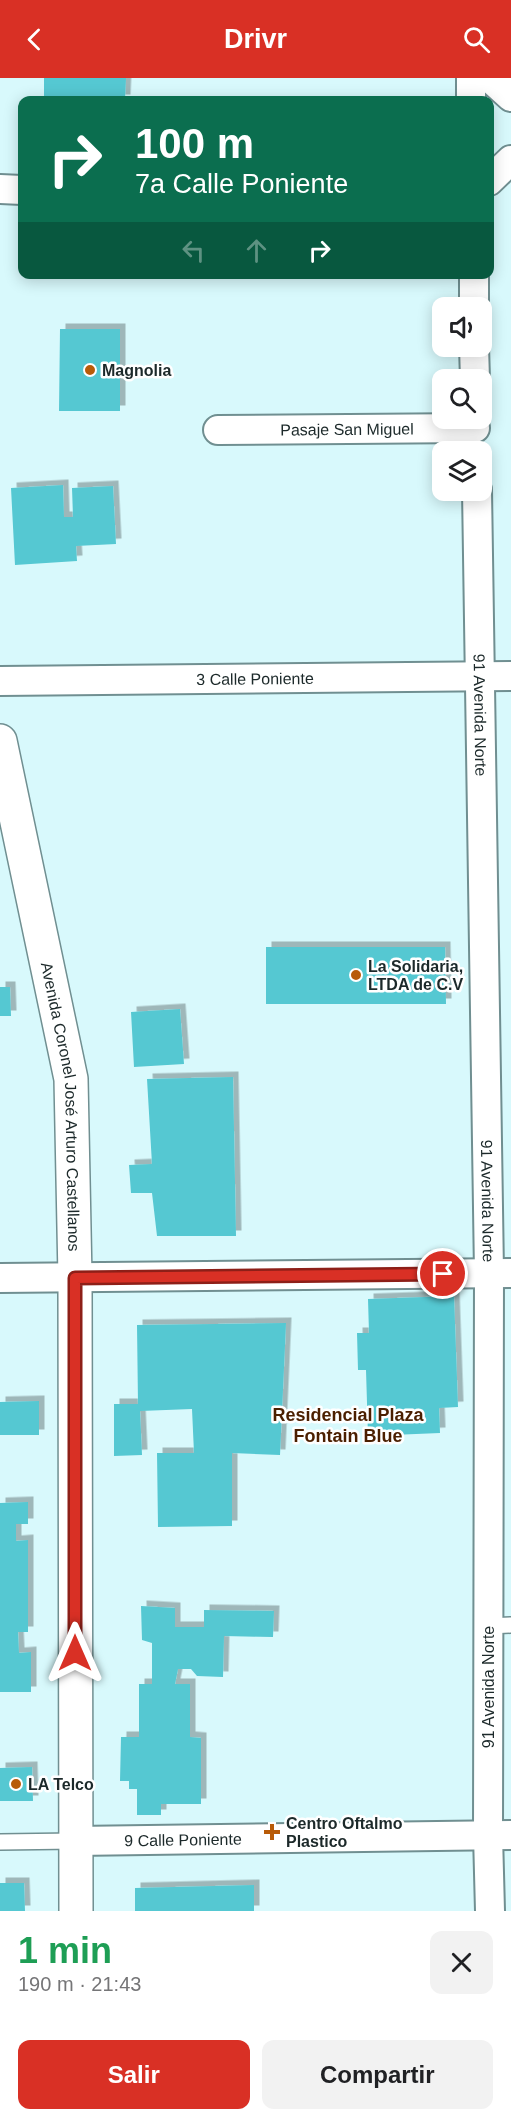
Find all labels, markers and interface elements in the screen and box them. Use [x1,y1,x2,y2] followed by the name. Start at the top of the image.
[18,23,51,56] icon: back
[460,23,493,56] icon: search
[224,24,287,54] text: Drivr
[36,120,114,198] icon: right
[135,120,254,167] text: 100 m
[135,169,348,199] text: 7a Calle Poniente
[177,234,210,267] icon: left
[240,234,273,267] icon: ahead
[303,234,336,267] icon: right
[432,297,492,501] map controls
[432,297,492,357] button: sound
[102,362,171,379] place label: Magnolia
[83,363,97,377] marker: Magnolia
[432,369,492,429] button: search
[280,420,414,438] street label: Pasaje San Miguel
[432,441,492,501] button: layers
[471,654,490,776] street label: 91 Avenida Norte
[196,669,314,688] street label: 3 Calle Poniente
[368,958,463,993] place label: La Solidaria, LTDA de C.V
[38,961,83,1252] street label: Avenida Coronel José Arturo Castellanos
[349,968,363,982] marker: La Solidaria, LTDA de C.V
[478,1140,497,1262] street label: 91 Avenida Norte
[417,1248,468,1299] pin
[426,1257,459,1290] icon: arrive
[272,1405,425,1446] district label: Residencial Plaza Fontain Blue
[43,1621,107,1685] position arrow
[480,1626,497,1748] street label: 91 Avenida Norte
[28,1776,94,1793] place label: LA Telco
[9,1777,23,1791] marker: LA Telco
[286,1815,403,1850] place label: Centro Oftalmo Plastico
[263,1823,281,1841] marker: Centro Oftalmo Plastico
[124,1830,242,1849] street label: 9 Calle Poniente
[18,1930,112,1971] text: 1 min
[430,1931,493,1994] button: close
[18,1973,141,1995] text: 190 m · 21:43
[18,2040,250,2109] button: Salir
[262,2040,493,2109] button: Compartir

